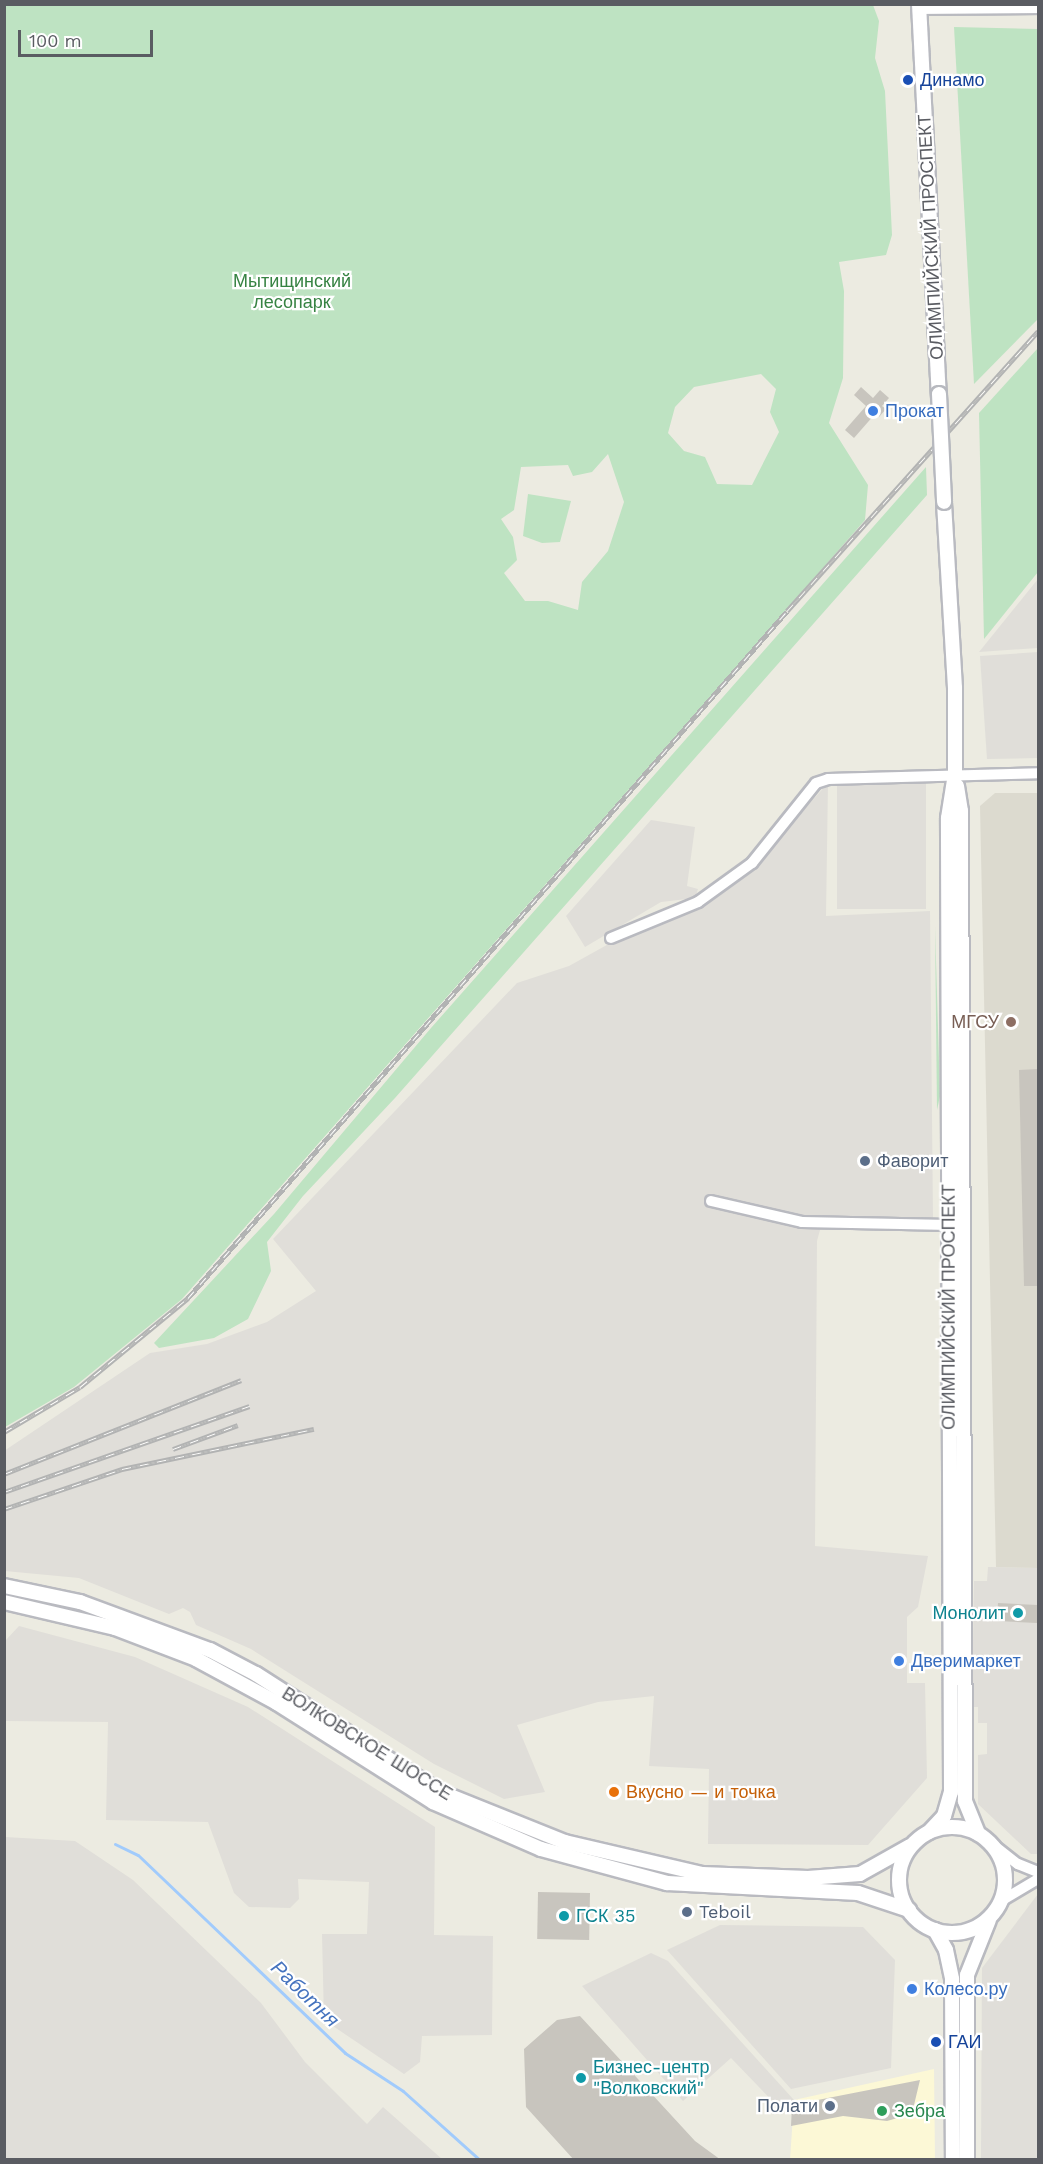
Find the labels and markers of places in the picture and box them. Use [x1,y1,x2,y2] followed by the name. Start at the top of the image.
[920,69,985,91] place label: Динамо
[901,73,915,87] marker: Динамо
[885,400,944,422] place label: Прокат
[866,404,880,418] marker: Прокат
[951,1011,999,1033] place label: МГСУ
[1004,1015,1018,1029] marker: МГСУ
[877,1150,948,1172] place label: Фаворит
[858,1154,872,1168] marker: Фаворит
[932,1602,1006,1624] place label: Монолит
[1011,1606,1025,1620] marker: Монолит
[911,1650,1021,1672] place label: Дверимаркет
[892,1654,906,1668] marker: Дверимаркет
[626,1781,776,1803] place label: Вкусно — и точка
[607,1785,621,1799] marker: Вкусно — и точка
[699,1901,751,1923] place label: Teboil
[576,1905,636,1927] place label: ГСК 35
[680,1905,694,1919] marker: Teboil
[557,1909,571,1923] marker: ГСК 35
[924,1978,1007,2000] place label: Колесо.ру
[905,1982,919,1996] marker: Колесо.ру
[948,2031,981,2053] place label: ГАИ
[929,2035,943,2049] marker: ГАИ
[593,2057,710,2100] place label: Бизнес-центр "Волковский"
[574,2071,588,2085] marker: Бизнес-центр "Волковский"
[757,2095,818,2117] place label: Полати
[823,2099,837,2113] marker: Полати
[894,2100,945,2122] place label: Зебра
[875,2104,889,2118] marker: Зебра

